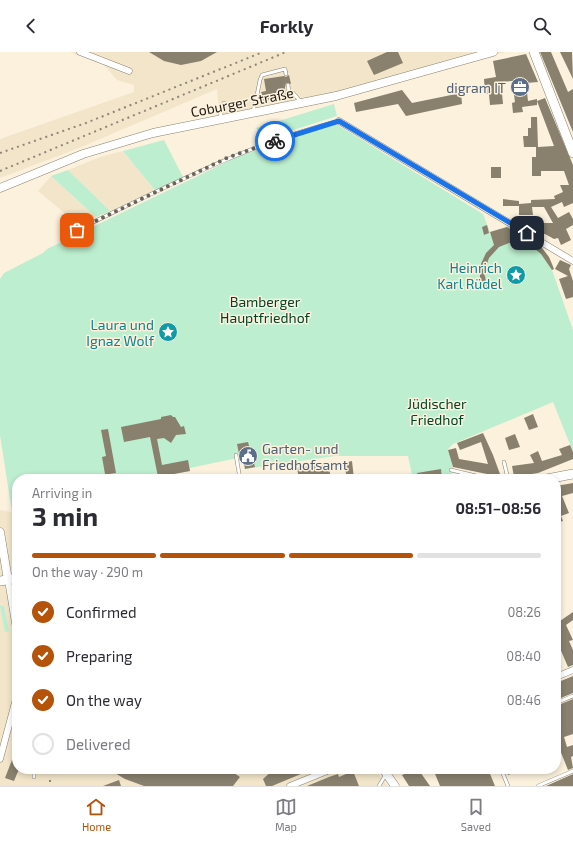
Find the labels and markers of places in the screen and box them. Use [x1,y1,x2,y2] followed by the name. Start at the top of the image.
[509,76,531,98] office icon: digram IT
[446,79,506,96] place label: digram IT
[60,213,94,247] pin
[510,216,544,250] pin
[437,259,503,292] place label: Heinrich Karl Rüdel
[505,264,527,286] place icon: Heinrich Karl Rüdel
[86,316,155,349] place label: Laura und Ignaz Wolf
[157,321,179,343] place icon: Laura und Ignaz Wolf
[262,440,348,473] place label: Garten- und Friedhofsamt
[237,445,259,467] public building icon: Garten- und Friedhofsamt

